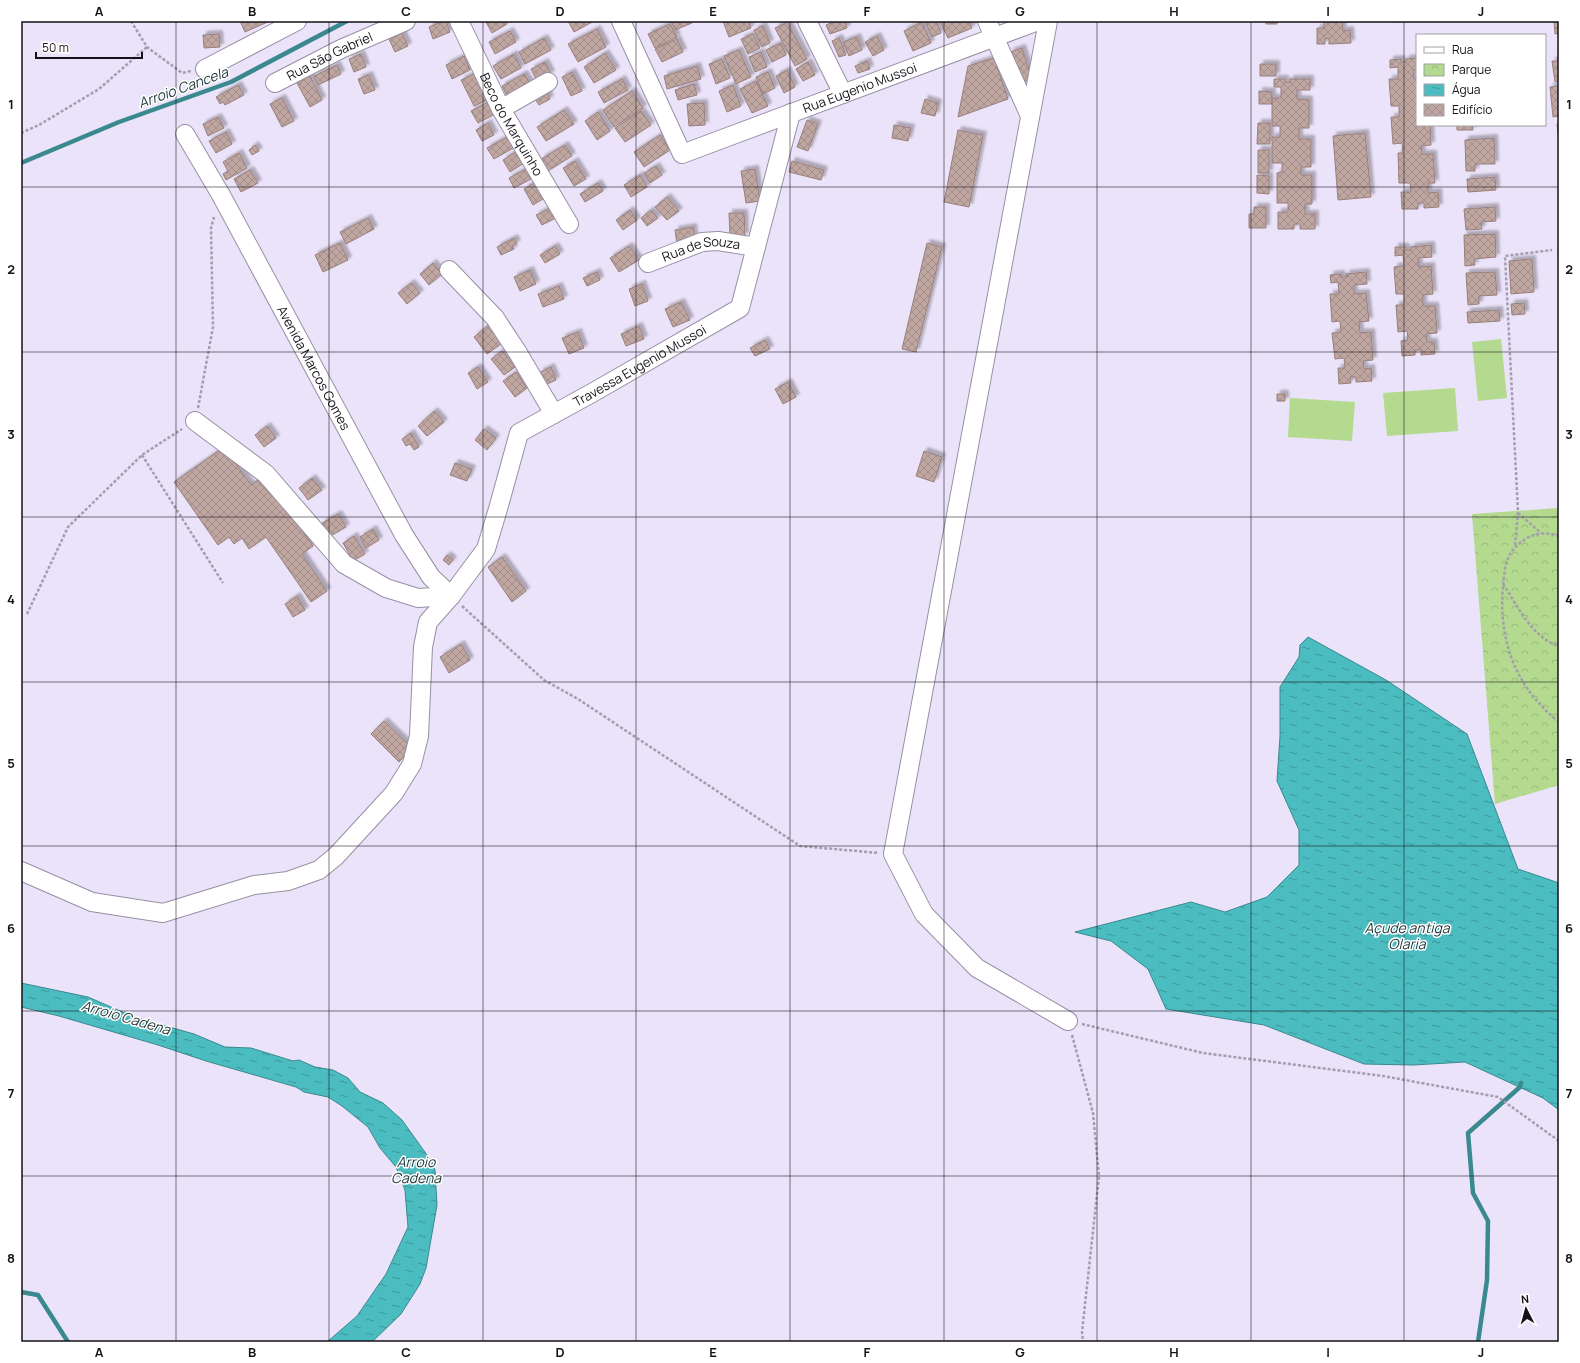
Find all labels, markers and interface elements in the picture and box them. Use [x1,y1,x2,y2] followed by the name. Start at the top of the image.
[95,2,104,20] text: A
[248,2,256,20] text: B
[401,2,411,20] text: C
[555,2,565,20] text: D
[709,2,717,20] text: E
[864,2,871,20] text: F
[1015,2,1025,20] text: G
[1169,2,1179,20] text: H
[1326,2,1330,20] text: I
[1478,2,1484,20] text: J
[283,27,375,85] street label: Rua São Gabriel
[36,34,142,60] scale bar
[1416,34,1546,126] legend
[42,39,69,56] text: 50 m
[1452,41,1473,58] text: Rua
[800,58,919,117] street label: Rua Eugenio Mussoi
[1452,61,1491,78] text: Parque
[135,62,232,112] water label: Arroio Cancela
[476,70,548,179] street label: Beco do Marquinho
[1452,81,1481,98] text: Água
[8,95,14,113] text: 1
[1566,95,1572,113] text: 1
[1452,101,1492,118] text: Edifício
[659,232,742,266] street label: Rua de Souza
[7,260,15,278] text: 2
[1565,260,1573,278] text: 2
[273,302,355,433] street label: Avenida Marcos Gomes
[570,320,709,411] street label: Travessa Eugenio Mussoi
[7,425,15,443] text: 3
[1565,425,1573,443] text: 3
[7,590,15,608] text: 4
[1565,590,1573,608] text: 4
[7,754,15,772] text: 5
[1565,754,1573,772] text: 5
[1364,918,1451,953] water label: Açude antiga Olaria
[7,919,15,937] text: 6
[1565,919,1573,937] text: 6
[79,995,174,1039] water label: Arroio Cadena
[8,1084,15,1102] text: 7
[1566,1084,1573,1102] text: 7
[391,1152,442,1187] water label: Arroio Cadena
[7,1249,15,1267] text: 8
[1565,1249,1573,1267] text: 8
[1506,1289,1546,1329] north arrow
[1520,1291,1530,1306] text: N
[95,1343,104,1361] text: A
[248,1343,256,1361] text: B
[401,1343,411,1361] text: C
[555,1343,565,1361] text: D
[709,1343,717,1361] text: E
[864,1343,871,1361] text: F
[1015,1343,1025,1361] text: G
[1169,1343,1179,1361] text: H
[1326,1343,1330,1361] text: I
[1478,1343,1484,1361] text: J

